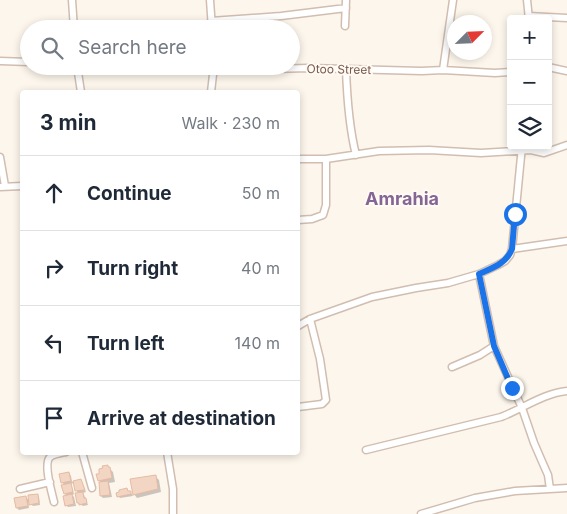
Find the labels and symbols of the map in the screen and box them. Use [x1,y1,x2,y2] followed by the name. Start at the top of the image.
[447,15,492,60] north arrow
[307,61,371,77] street label: Otoo Street
[365,188,439,209] district label: Amrahia
[504,203,527,226] route start
[501,377,524,400] route end

